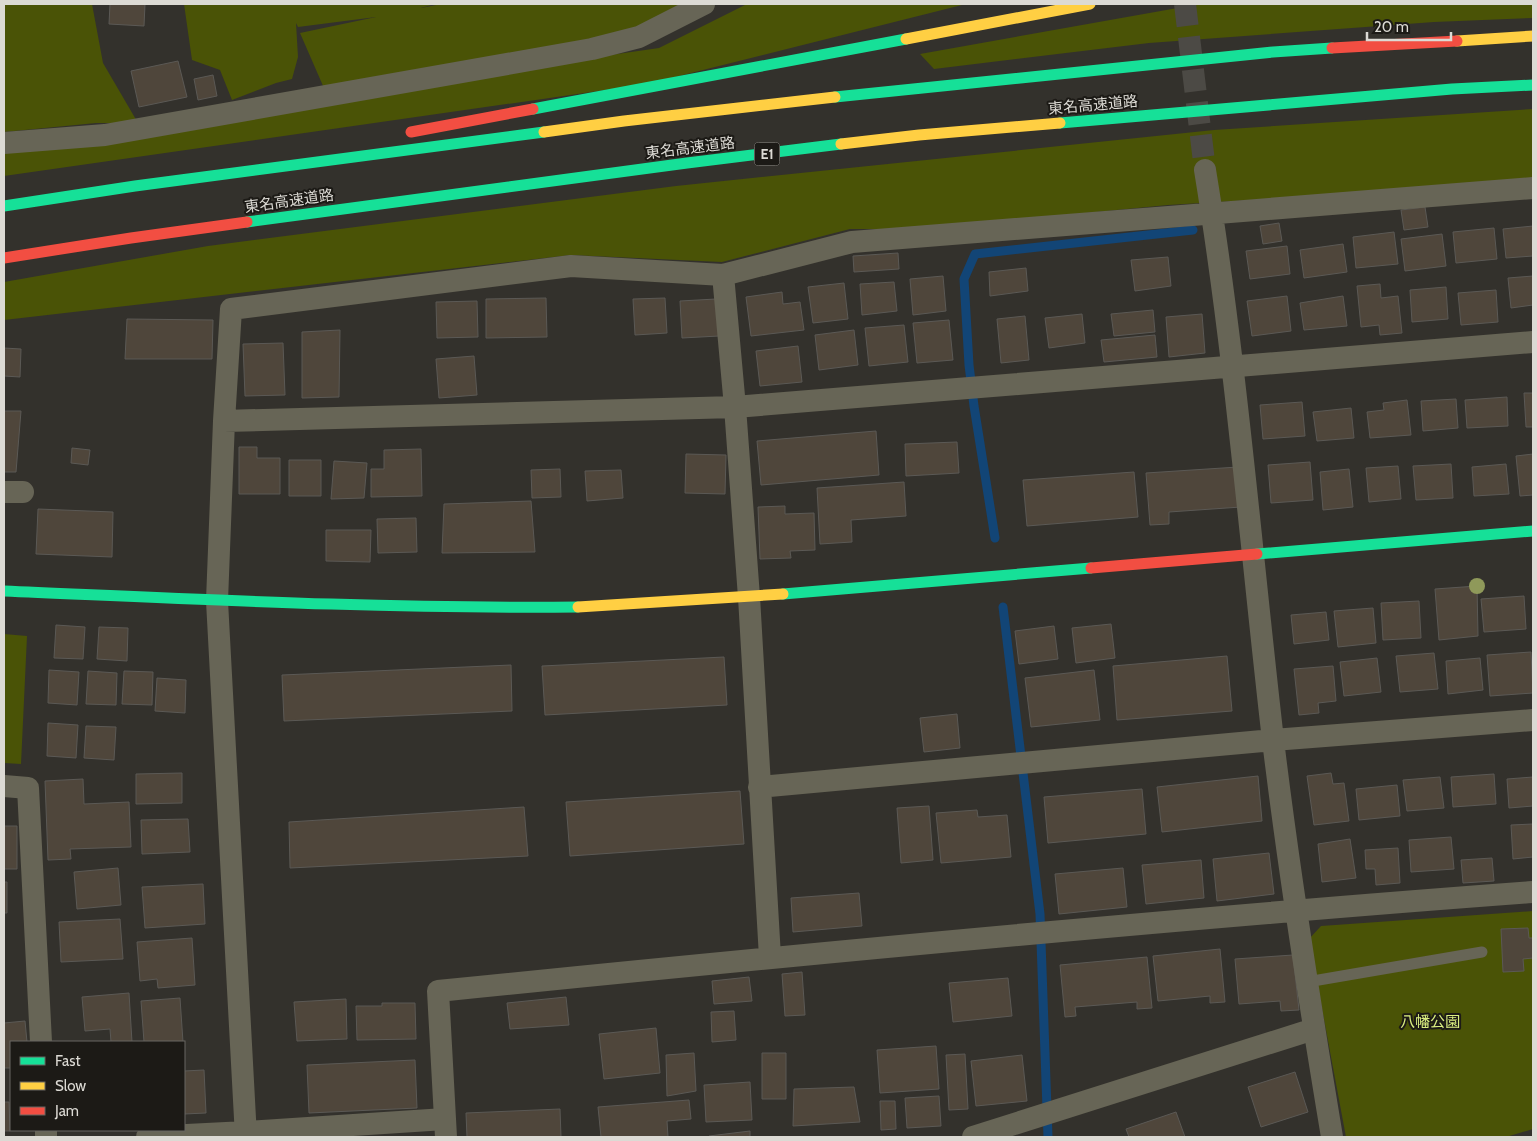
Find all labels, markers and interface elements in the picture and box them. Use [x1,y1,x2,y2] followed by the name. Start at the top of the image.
[1367,10,1451,42] scale bar
[1374,18,1409,36] text: 20 m
[1047,92,1139,118] street label: 東名高速道路
[644,134,736,162] street label: 東名高速道路
[754,142,780,166] road number: E1
[243,186,335,216] street label: 東名高速道路
[1400,1013,1460,1031] park label: 八幡公園
[10,1041,185,1131] legend
[55,1052,80,1070] text: Fast
[55,1077,86,1095] text: Slow
[54,1102,79,1120] text: Jam

